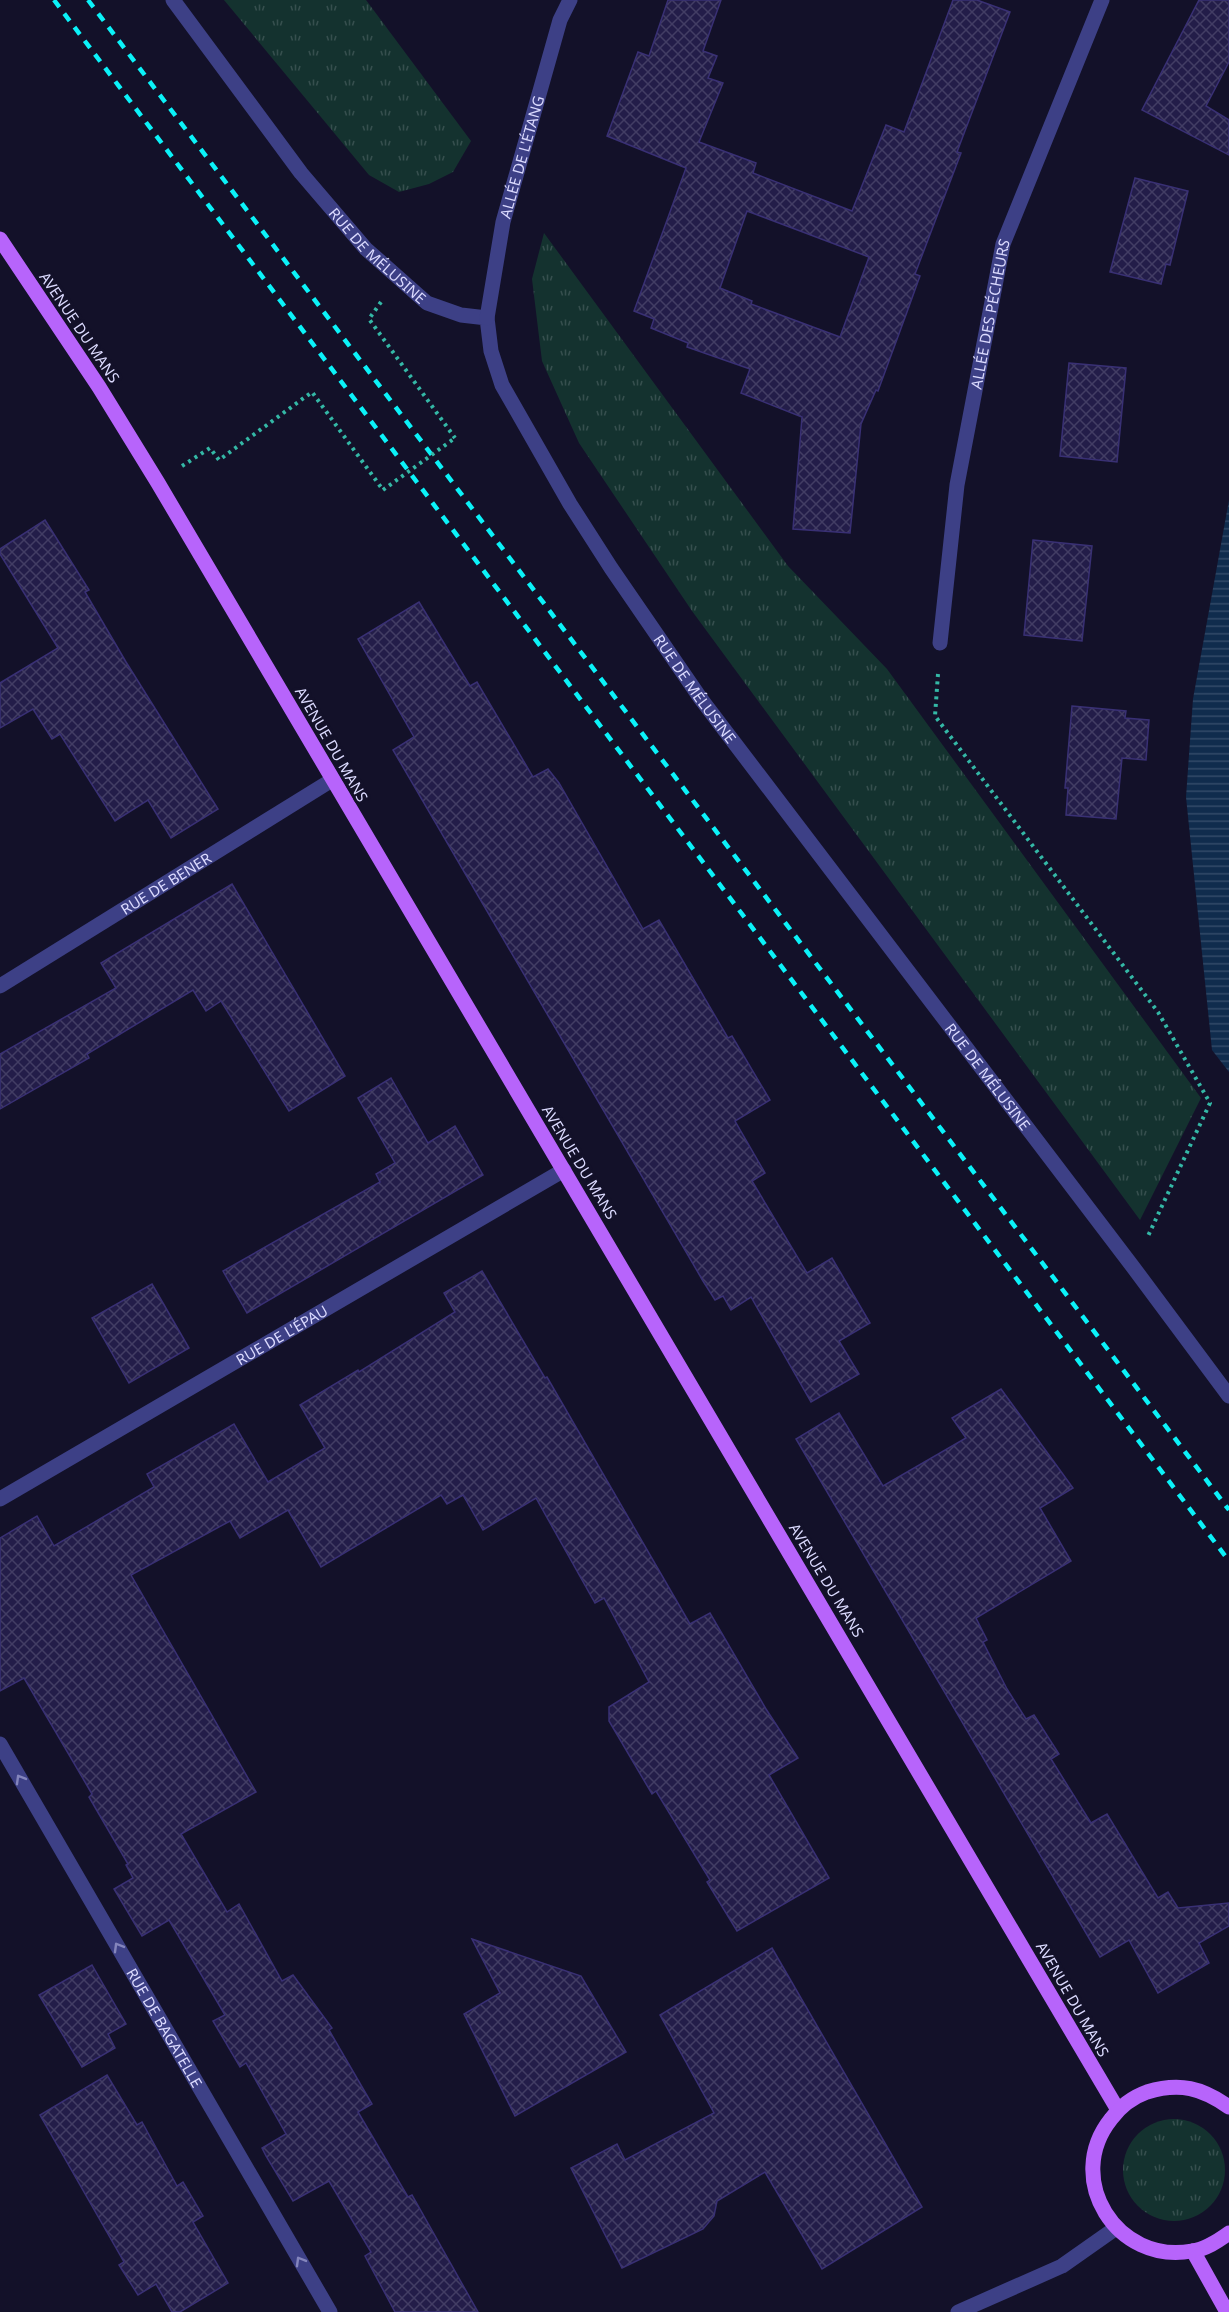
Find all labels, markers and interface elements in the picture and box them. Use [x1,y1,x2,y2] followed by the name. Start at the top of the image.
[495,93,548,221] street label: ALLÉE DE L'ÉTANG
[325,203,431,308] street label: RUE DE MÉLUSINE
[966,236,1014,391] street label: ALLÉE DES PÉCHEURS
[35,268,125,386] street label: AVENUE DU MANS
[649,630,741,747] street label: RUE DE MÉLUSINE
[291,683,373,805] street label: AVENUE DU MANS
[117,847,215,919] street label: RUE DE BENER
[941,1019,1035,1134] street label: RUE DE MÉLUSINE
[538,1101,622,1223] street label: AVENUE DU MANS
[232,1300,331,1369] street label: RUE DE L'ÉPAU
[785,1519,869,1641] street label: AVENUE DU MANS
[16,1775,28,1785] one-way arrow
[1032,1938,1114,2060] street label: AVENUE DU MANS
[114,1943,125,1954] one-way arrow
[122,1964,207,2091] street label: RUE DE BAGATELLE
[296,2257,308,2267] one-way arrow

